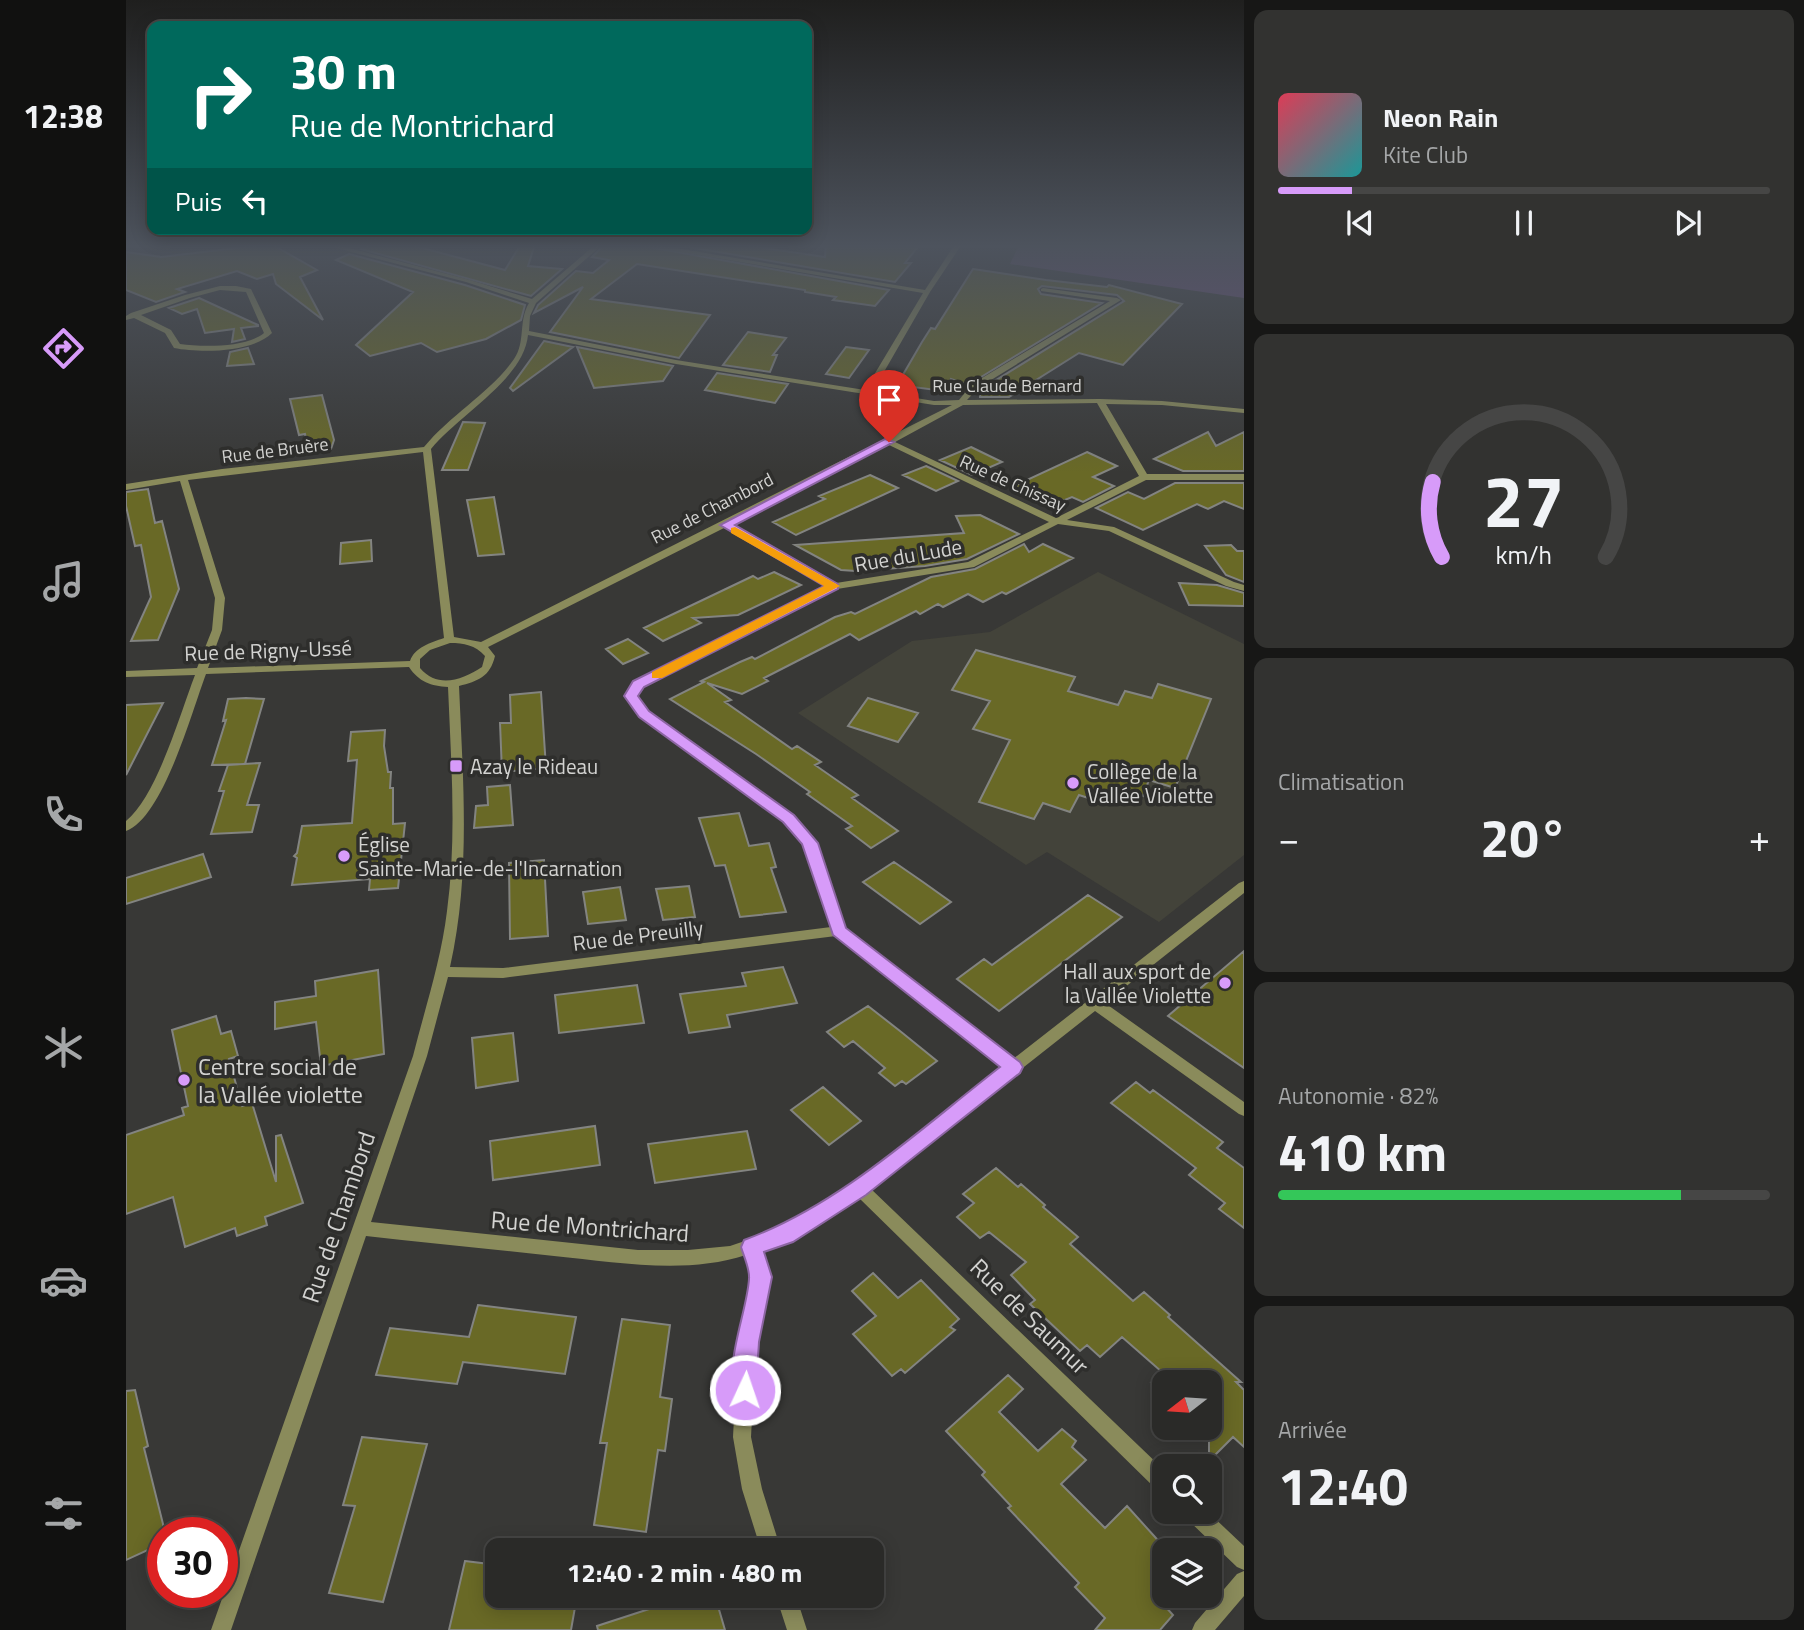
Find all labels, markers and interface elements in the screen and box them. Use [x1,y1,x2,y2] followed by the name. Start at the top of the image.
[290,33,397,108] text: 30 m
[175,49,266,140] icon: right
[23,92,103,140] text: 12:38
[1383,98,1498,137] text: Neon Rain
[290,101,555,149] text: Rue de Montrichard
[1383,137,1468,172] text: Kite Club
[175,182,222,221] text: Puis
[236,182,274,220] icon: left
[1341,204,1379,242] icon: previous
[1505,204,1543,242] icon: pause
[1669,204,1707,242] icon: next
[39,324,88,373] icon: directions
[859,370,919,442] pin
[932,372,1082,399] street label: Rue Claude Bernard
[870,381,908,419] icon: arrive
[220,430,330,470] street label: Rue de Bruère
[1483,445,1565,555] text: 27
[955,447,1071,519] street label: Rue de Chissay
[646,466,778,550] street label: Rue de Chambord
[852,530,964,580] street label: Rue du Lude
[1496,536,1552,574] text: km/h
[39,557,88,606] icon: music
[184,631,352,669] street label: Rue de Rigny-Ussé
[470,750,598,782] place label: Azay le Rideau
[1087,755,1213,811] place label: Collège de la Vallée Violette
[448,758,464,774] marker: Azay le Rideau
[1278,764,1405,799] text: Climatisation
[1065,775,1081,791] marker: Collège de la Vallée Violette
[39,790,88,839] icon: phone
[1480,798,1568,877] text: 20°
[1278,809,1299,867] text: −
[1749,809,1770,867] text: +
[358,828,622,884] place label: Église Sainte-Marie-de-l'Incarnation
[336,848,352,864] marker: Église Sainte-Marie-de-l'Incarnation
[571,911,705,959] street label: Rue de Preuilly
[1063,955,1211,1011] place label: Hall aux sport de la Vallée Violette
[1217,975,1233,991] marker: Hall aux sport de la Vallée Violette
[39,1023,88,1072] icon: climate
[198,1048,363,1112] place label: Centre social de la Vallée violette
[176,1072,192,1088] marker: Centre social de la Vallée violette
[1278,1078,1438,1113] text: Autonomie · 82%
[1278,1112,1447,1191] text: 410 km
[292,1127,384,1307] street label: Rue de Chambord
[490,1201,690,1251] street label: Rue de Montrichard
[962,1250,1098,1382] street label: Rue de Saumur
[39,1256,88,1305] icon: car
[708,1353,782,1427] position arrow
[1152,1370,1222,1440] north arrow
[1152,1370,1222,1608] map controls
[1278,1412,1347,1447] text: Arrivée
[1278,1446,1408,1525] text: 12:40
[1152,1454,1222,1524] button: search
[39,1489,88,1538] icon: filters
[147,1517,238,1608] speed limit sign: 30
[1152,1538,1222,1608] button: layers
[567,1553,802,1592] text: 12:40 · 2 min · 480 m

